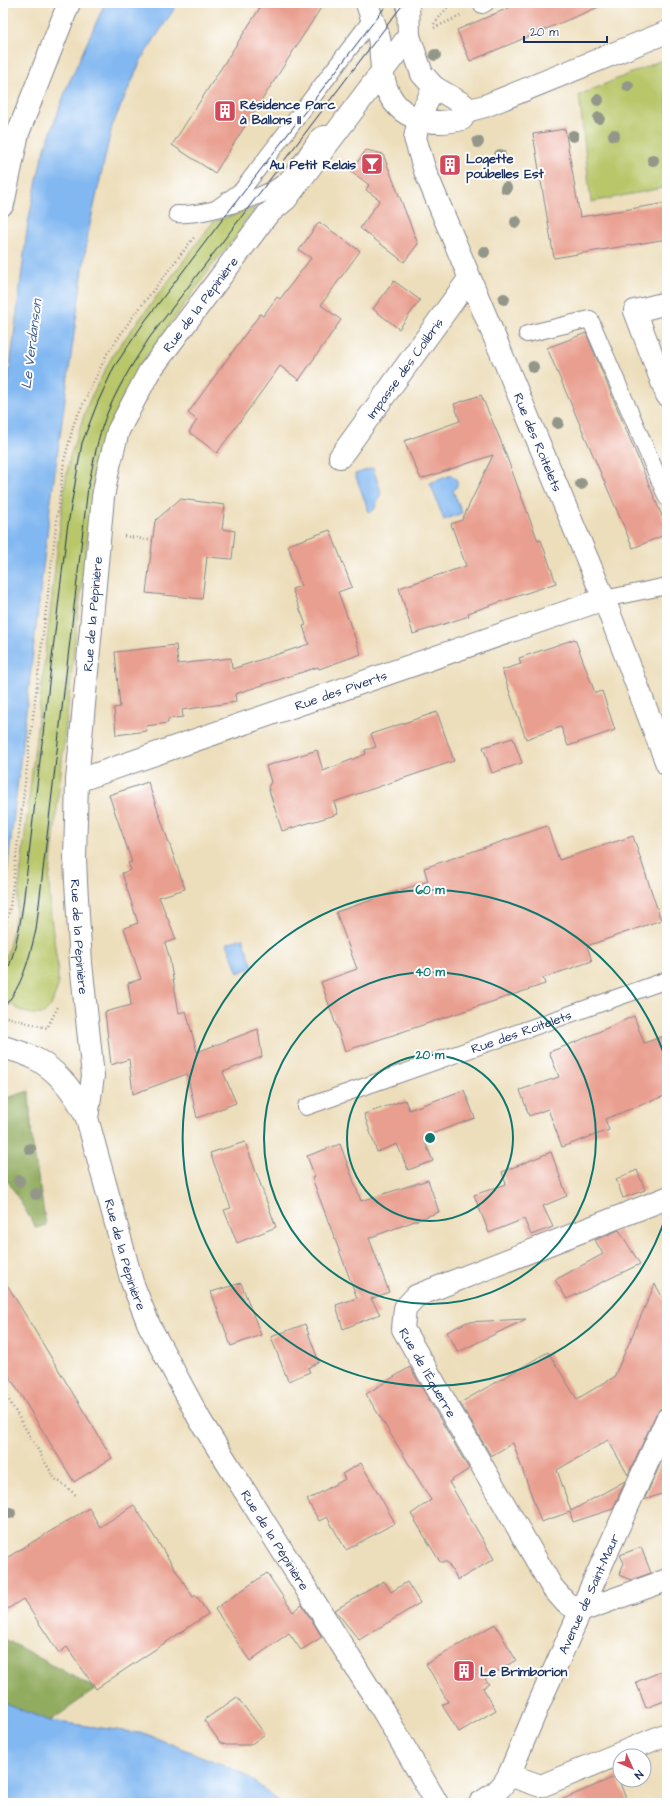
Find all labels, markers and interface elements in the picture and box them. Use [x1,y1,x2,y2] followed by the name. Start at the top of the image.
[524,18,607,44] scale bar
[530,24,559,41] text: 20 m
[239,96,337,129] place label: Résidence Parc à Ballons II
[212,98,238,124] building icon: Résidence Parc à Ballons II
[466,150,545,184] place label: Logette poubelles Est
[359,151,385,177] bar icon: Au Petit Relais
[437,152,463,178] building icon: Logette poubelles Est
[269,156,356,174] place label: Au Petit Relais
[159,253,243,356] street label: Rue de la Pépinière
[17,297,48,390] water label: Le Verdanson
[363,314,448,423] street label: Impasse des Colibris
[509,390,566,495] street label: Rue des Roitelets
[79,556,107,672] street label: Rue de la Pépinière
[292,666,390,715] street label: Rue des Piverts
[66,879,92,995] street label: Rue de la Pépinière
[415,882,445,899] text: 60 m
[415,964,446,981] text: 40 m
[469,1006,575,1058] street label: Rue des Roitelets
[415,1047,445,1064] text: 20 m
[423,1131,437,1145] centre of rings
[100,1197,150,1313] street label: Rue de la Pépinière
[394,1325,460,1421] street label: Rue de l'Équerre
[236,1487,313,1594] street label: Rue de la Pépinière
[554,1531,624,1657] street label: Avenue de Saint-Maur
[451,1658,477,1684] building icon: Le Brimborion
[480,1663,568,1681] place label: Le Brimborion
[612,1748,652,1788] north arrow
[631,1767,646,1783] text: N

